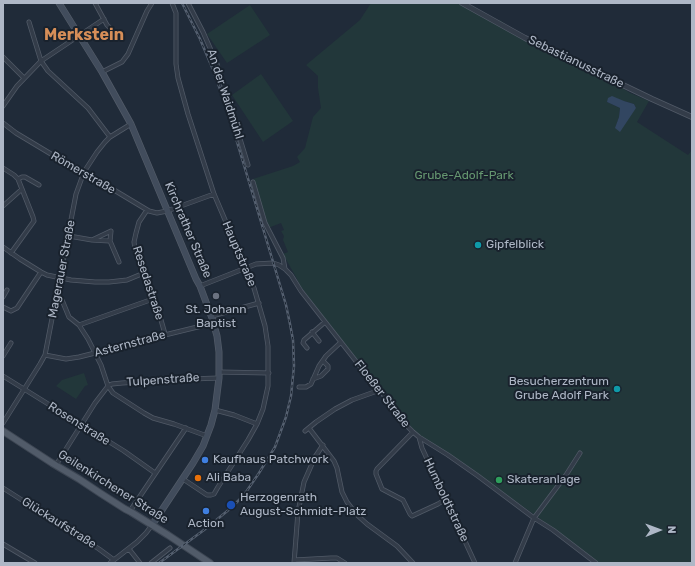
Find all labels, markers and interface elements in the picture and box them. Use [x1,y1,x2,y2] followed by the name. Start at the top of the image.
[44,25,124,45] district label: Merkstein
[526,33,626,91] street label: Sebastianusstraße
[204,47,246,141] street label: An der Waidmühl
[48,149,118,197] street label: Römerstraße
[414,169,514,183] park label: Grube-Adolf-Park
[161,180,215,280] street label: Kirchrather Straße
[45,219,79,319] street label: Magerauer Straße
[219,219,259,289] street label: Hauptstraße
[486,238,544,252] place label: Gipfelblick
[473,240,483,250] marker: Gipfelblick
[129,244,167,322] street label: Resedastraße
[211,291,221,301] marker: St. Johann Baptist
[185,303,247,331] place label: St. Johann Baptist
[93,328,167,360] street label: Asternstraße
[351,357,413,431] street label: Floeßer Straße
[126,370,200,390] street label: Tulpenstraße
[509,375,609,403] place label: Besucherzentrum Grube Adolf Park
[612,384,622,394] marker: Besucherzentrum Grube Adolf Park
[45,399,113,449] street label: Rosenstraße
[55,447,171,527] street label: Geilenkirchener Straße
[213,453,329,467] place label: Kaufhaus Patchwork
[200,455,210,465] marker: Kaufhaus Patchwork
[420,456,472,544] street label: Humboldtstraße
[206,471,251,485] place label: Ali Baba
[193,473,203,483] marker: Ali Baba
[507,473,580,487] place label: Skateranlage
[494,475,504,485] marker: Skateranlage
[240,491,366,519] place label: Herzogenrath August-Schmidt-Platz
[19,494,99,552] street label: Glückaufstraße
[225,499,237,511] marker: Herzogenrath August-Schmidt-Platz
[201,506,211,516] marker: Action
[639,510,679,550] north arrow
[188,517,224,531] place label: Action
[665,526,678,534] text: N

